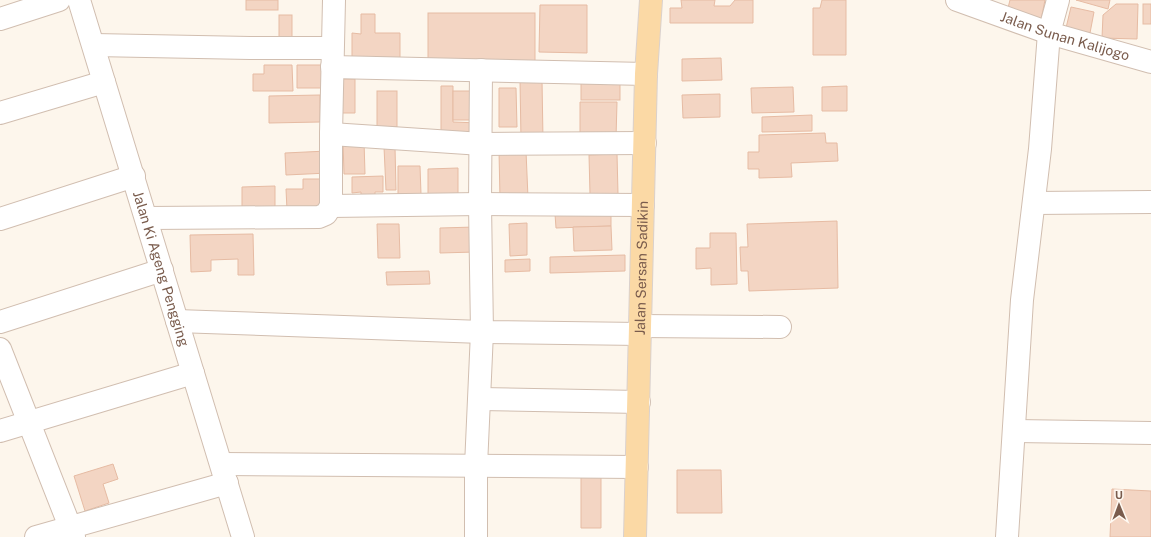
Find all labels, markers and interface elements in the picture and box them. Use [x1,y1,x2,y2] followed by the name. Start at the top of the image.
[998,8,1132,64] street label: Jalan Sunan Kalijogo
[130,189,192,349] street label: Jalan Ki Ageng Pengging
[632,201,651,335] street label: Jalan Sersan Sadikin
[1099,485,1139,525] north arrow
[1115,489,1123,501] text: U

